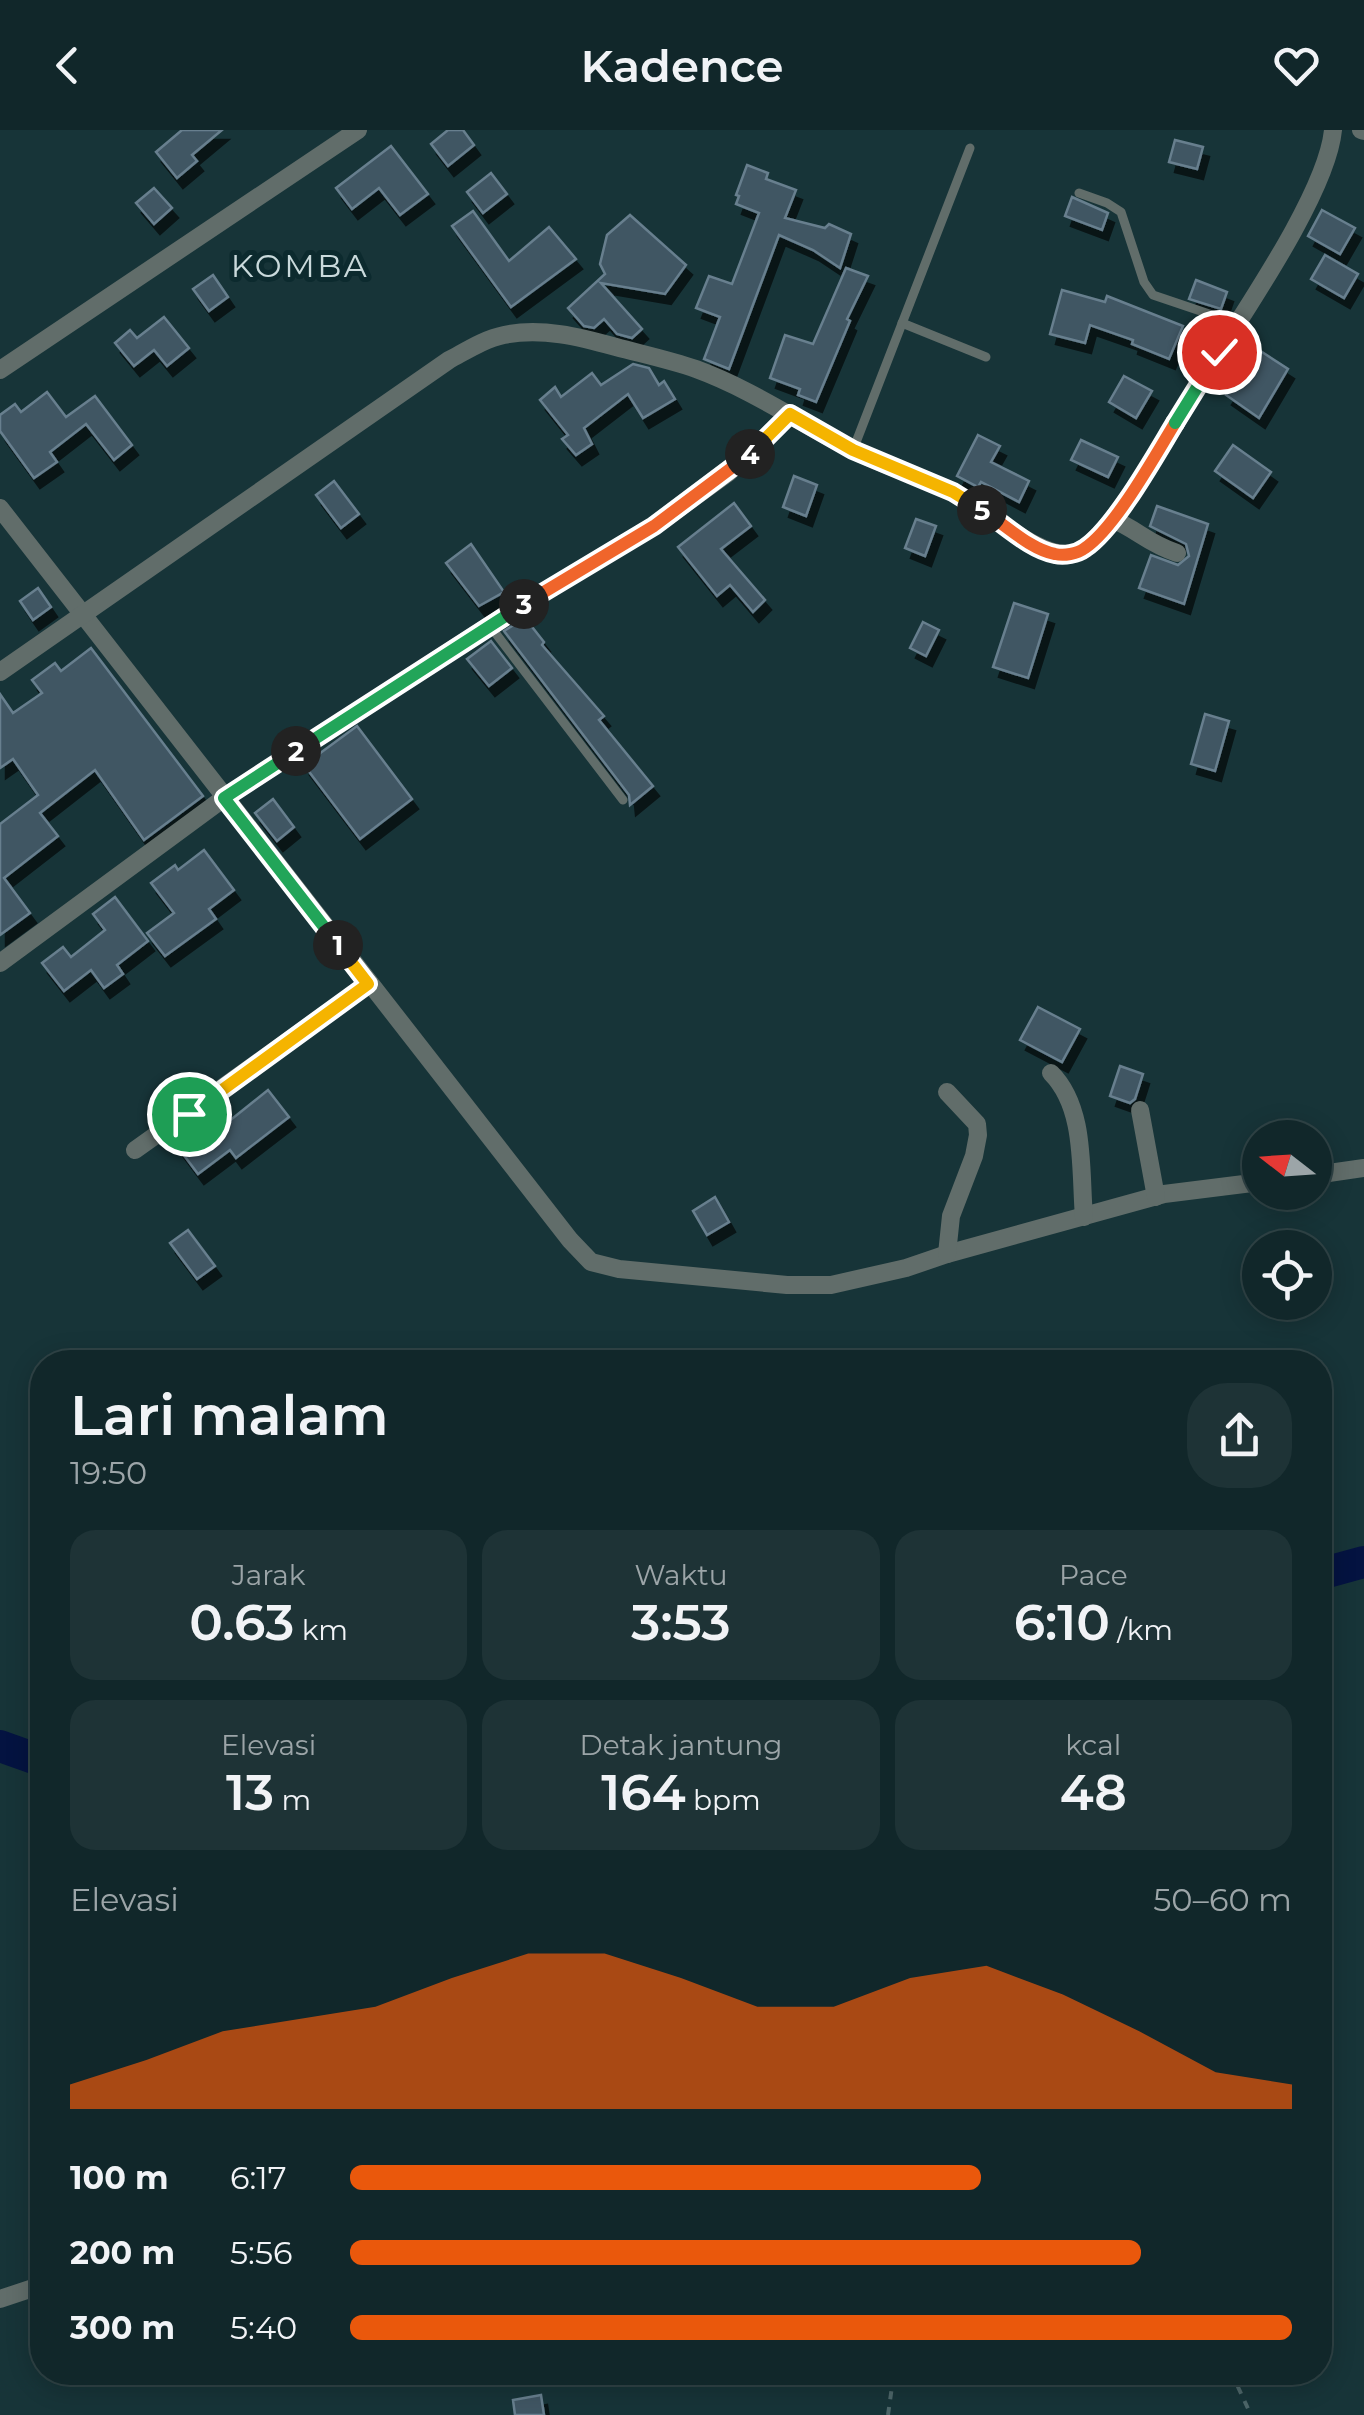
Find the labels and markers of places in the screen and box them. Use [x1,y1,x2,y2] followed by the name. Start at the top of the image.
[1177,310,1262,395] pin
[725,429,775,479] pin: 4
[957,485,1007,535] pin: 5
[499,579,549,629] pin: 3
[271,726,321,776] pin: 2
[313,920,363,970] pin: 1
[147,1072,232,1157] pin

